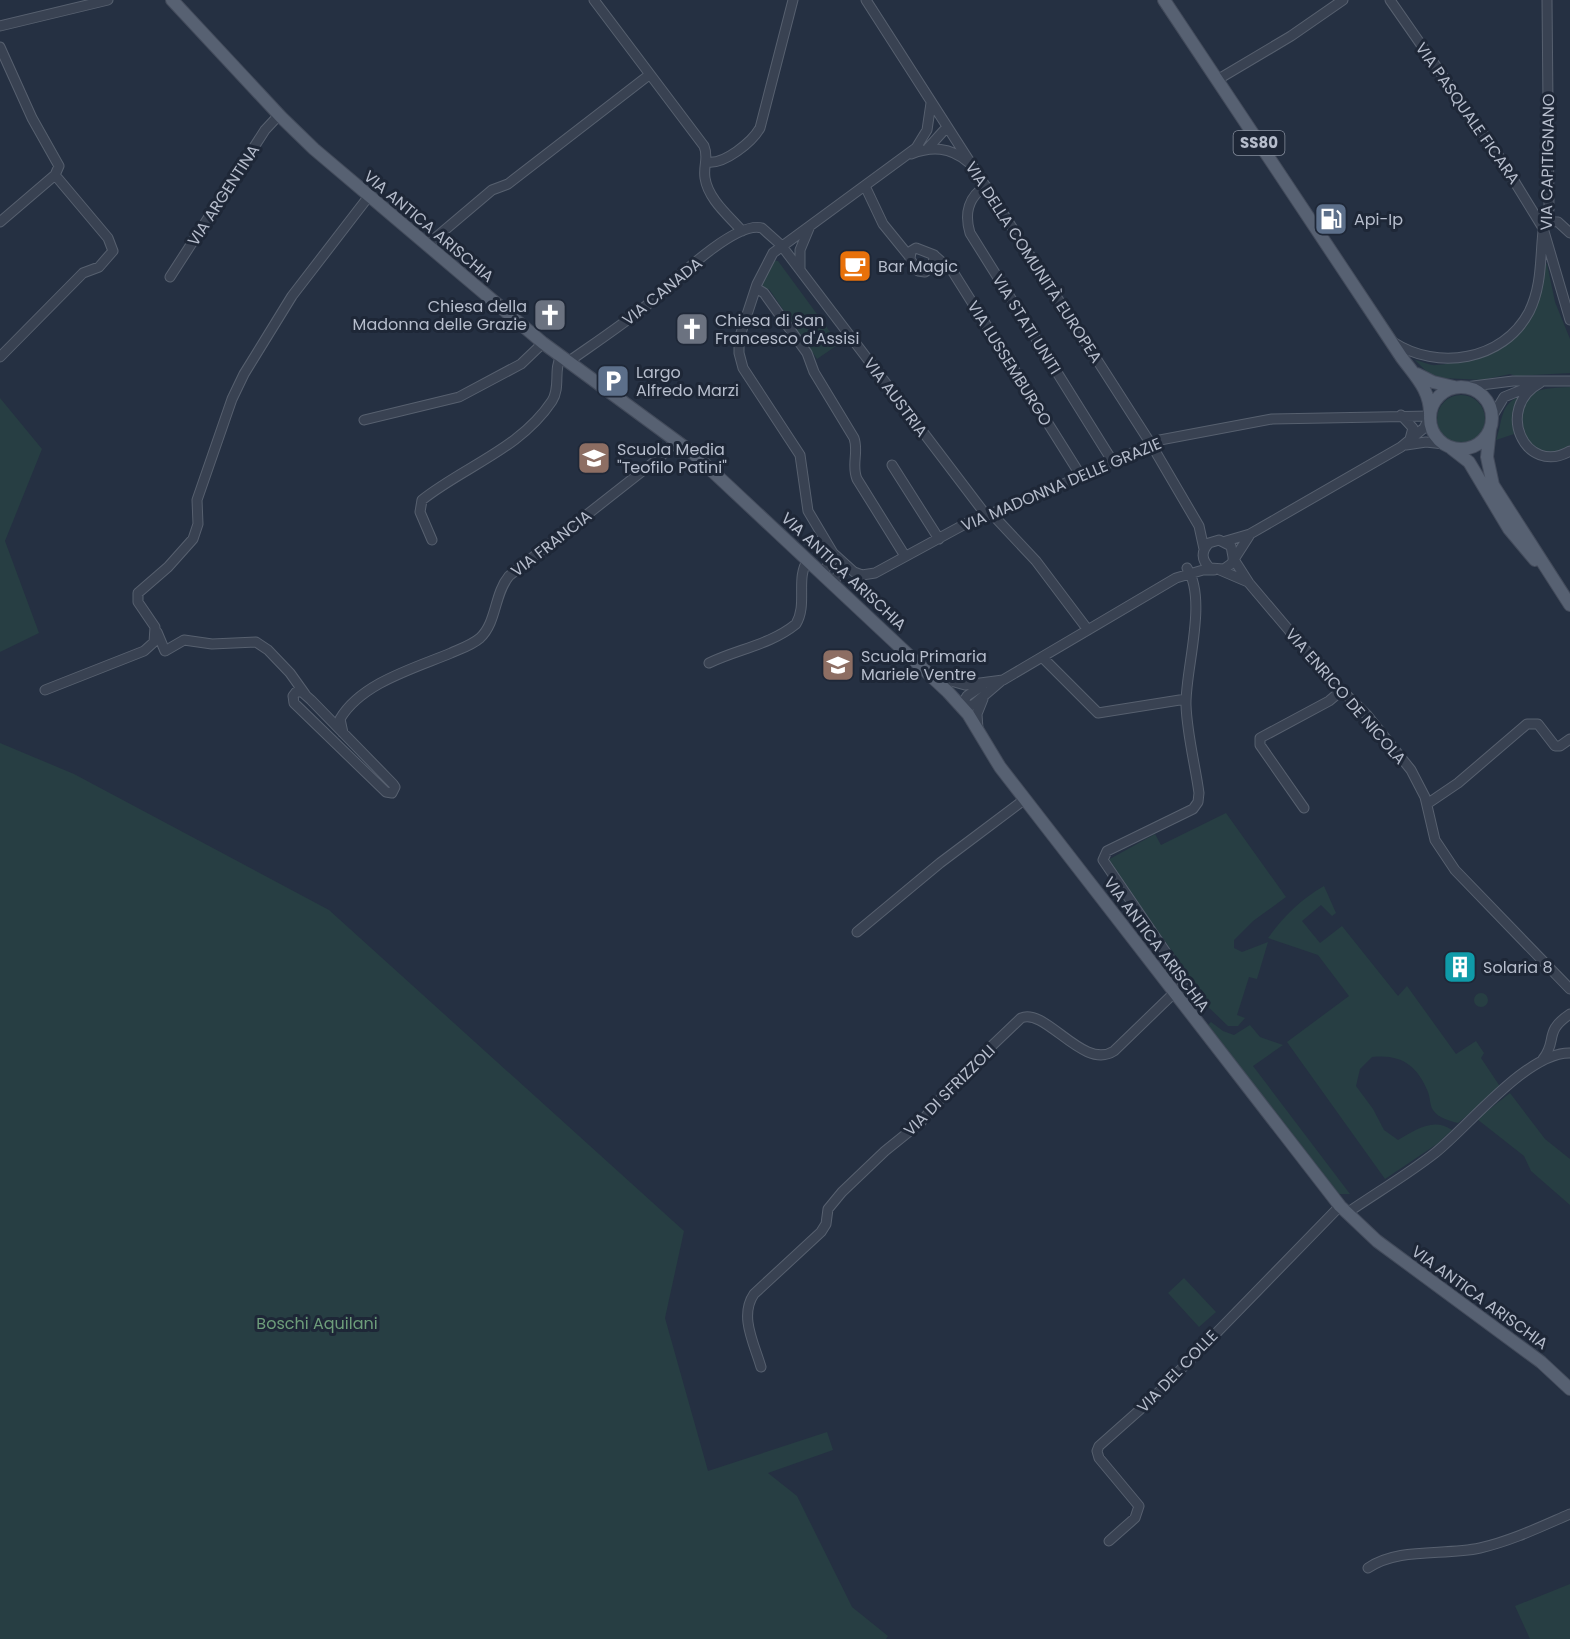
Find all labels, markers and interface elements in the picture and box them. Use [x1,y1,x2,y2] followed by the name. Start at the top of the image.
[1410,38,1525,189] street label: VIA PASQUALE FICARA
[1535,93,1560,231] street label: VIA CAPITIGNANO
[1234,131,1284,155] road number: SS80
[182,140,265,251] street label: VIA ARGENTINA
[960,157,1108,368] street label: VIA DELLA COMUNITÀ EUROPEA
[359,165,499,288] street label: VIA ANTICA ARISCHIA
[1313,201,1349,237] fuel station icon: Api-Ip
[1354,208,1403,231] place label: Api-Ip
[837,248,873,284] cafe icon: Bar Magic
[617,252,707,331] street label: VIA CANADA
[878,255,958,278] place label: Bar Magic
[987,270,1067,379] street label: VIA STATI UNITI
[353,295,527,336] place label: Chiesa della Madonna delle Grazie
[962,296,1057,430] street label: VIA LUSSEMBURGO
[532,297,568,333] church icon: Chiesa della Madonna delle Grazie
[715,309,859,350] place label: Chiesa di San Francesco d'Assisi
[674,311,710,347] church icon: Chiesa di San Francesco d'Assisi
[858,353,933,442] street label: VIA AUSTRIA
[636,361,739,402] place label: Largo Alfredo Marzi
[595,363,631,399] parking icon: Largo Alfredo Marzi
[958,432,1165,537] street label: VIA MADONNA DELLE GRAZIE
[617,438,727,479] place label: Scuola Media "Teofilo Patini"
[576,440,612,476] school or university icon: Scuola Media "Teofilo Patini"
[506,504,597,582] street label: VIA FRANCIA
[776,507,912,636] street label: VIA ANTICA ARISCHIA
[1280,623,1411,770] street label: VIA ENRICO DE NICOLA
[861,645,987,686] place label: Scuola Primaria Mariele Ventre
[820,647,856,683] school or university icon: Scuola Primaria Mariele Ventre
[1098,872,1215,1017] street label: VIA ANTICA ARISCHIA
[1442,949,1478,985] building icon: Solaria 8
[1483,956,1552,979] place label: Solaria 8
[898,1039,1000,1141] street label: VIA DI SFRIZZOLI
[1407,1240,1553,1355] street label: VIA ANTICA ARISCHIA
[256,1312,378,1335] park label: Boschi Aquilani
[1132,1325,1223,1418] street label: VIA DEL COLLE

